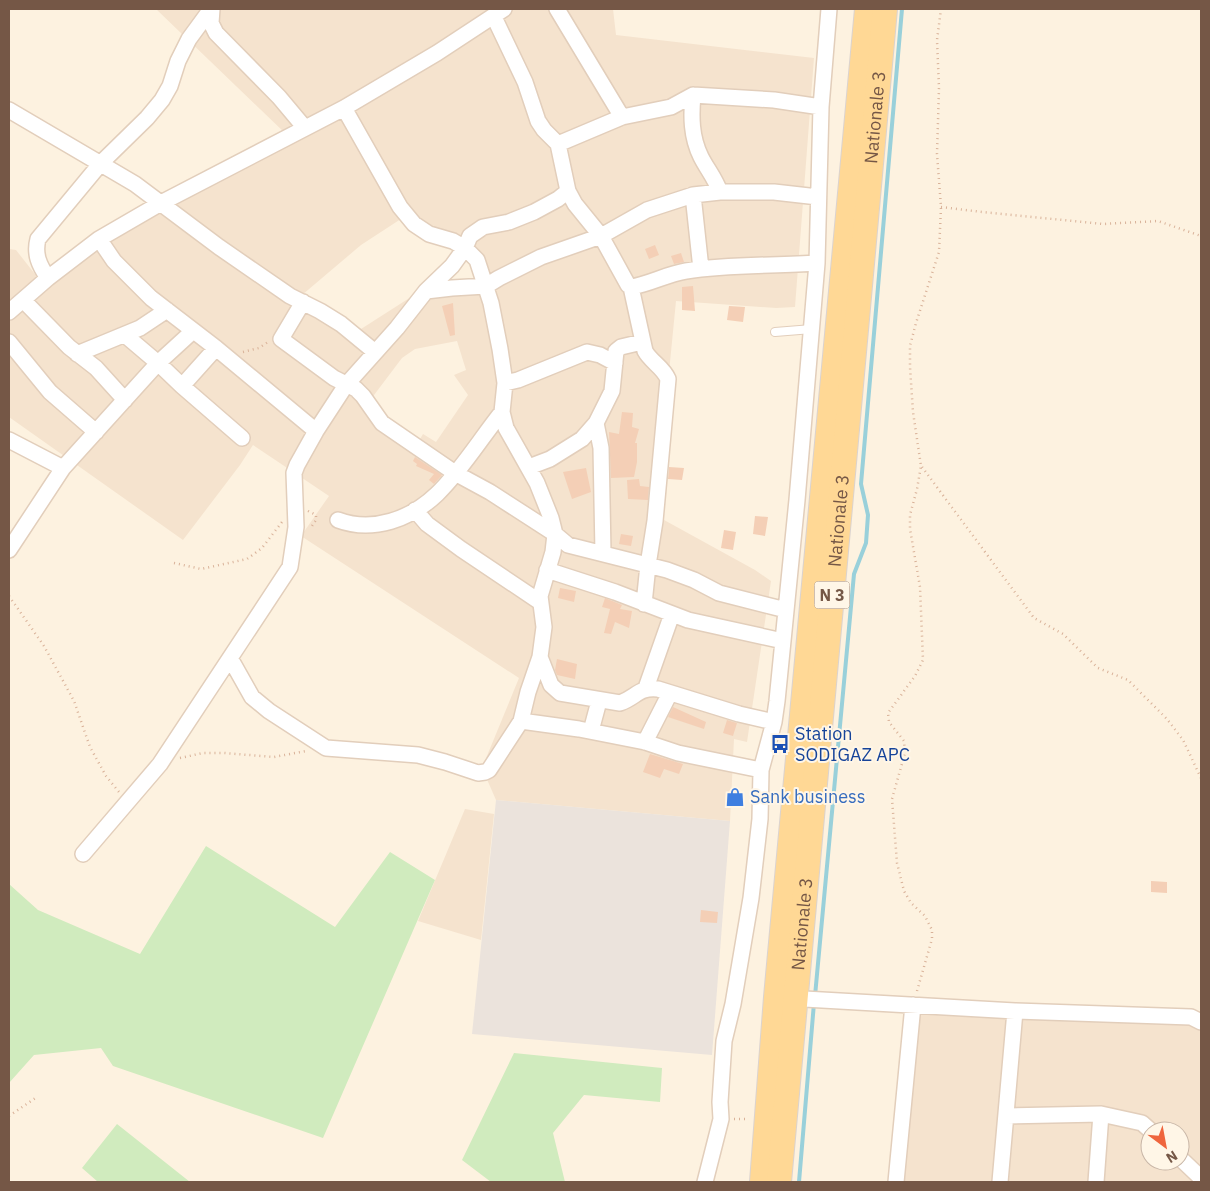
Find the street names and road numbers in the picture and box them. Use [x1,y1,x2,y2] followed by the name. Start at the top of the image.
[859,70,890,165] street label: Nationale 3
[823,473,854,568] street label: Nationale 3
[814,582,850,608] road number: N 3
[786,877,817,971] street label: Nationale 3

